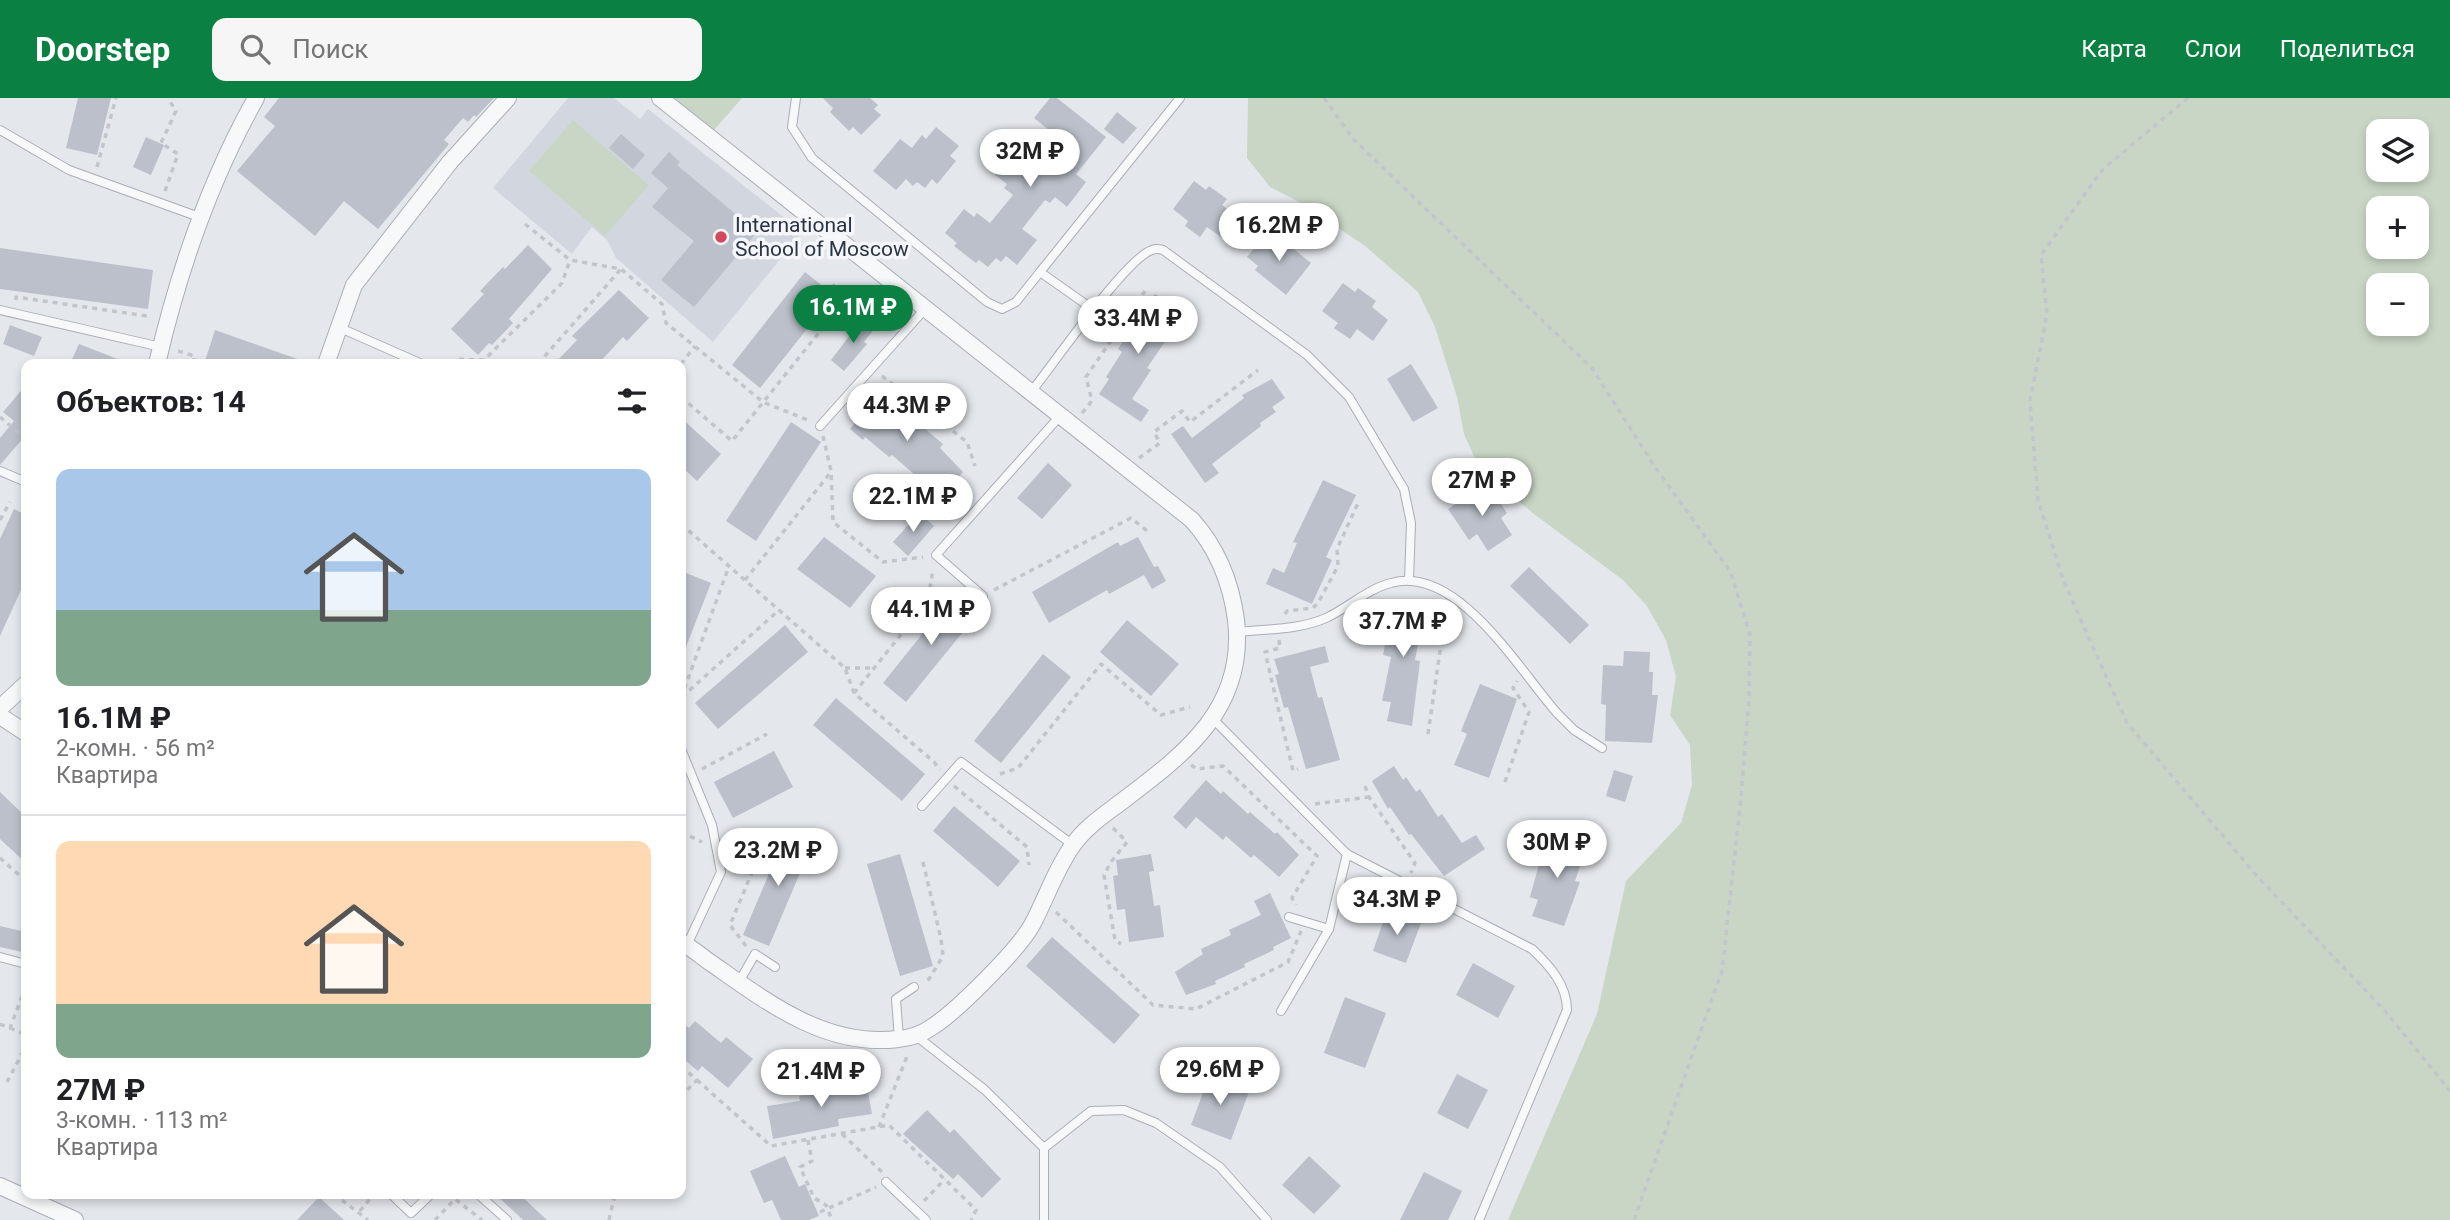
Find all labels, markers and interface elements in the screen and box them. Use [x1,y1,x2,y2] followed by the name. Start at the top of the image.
[212,18,702,81] search box
[35,30,170,69] text: Doorstep
[236,30,274,68] icon: search
[292,34,368,64] text: Поиск
[2081,35,2147,63] text: Карта
[2185,35,2242,63] text: Слои
[2280,35,2415,63] text: Поделиться
[2366,119,2429,336] map controls
[2366,119,2429,182] button: layers
[981,130,1079,189] pin: 32M ₽
[996,138,1064,165] text: 32M ₽
[2366,196,2429,259] button: +
[1214,204,1344,263] pin: 16.2M ₽
[1235,212,1323,239] text: 16.2M ₽
[735,213,909,261] place label: International School of Moscow
[713,229,729,245] marker: International School of Moscow
[2366,273,2429,336] button: −
[788,286,918,345] pin: 16.1M ₽
[809,294,897,321] text: 16.1M ₽
[1073,296,1203,356] pin: 33.4M ₽
[1094,305,1182,332] text: 33.4M ₽
[613,382,651,420] icon: filters
[56,384,246,419] text: Объектов: 14
[842,384,972,443] pin: 44.3M ₽
[863,392,951,419] text: 44.3M ₽
[1433,458,1531,518] pin: 27M ₽
[1448,467,1516,494] text: 27M ₽
[848,474,978,534] pin: 22.1M ₽
[869,483,957,510] text: 22.1M ₽
[291,514,417,640] icon: home
[866,588,996,647] pin: 44.1M ₽
[887,596,975,623] text: 44.1M ₽
[1338,600,1468,659] pin: 37.7M ₽
[1359,608,1447,635] text: 37.7M ₽
[56,700,171,735] text: 16.1M ₽
[56,735,215,762] text: 2-комн. · 56 m²
[56,762,158,789] text: Квартира
[1508,820,1606,880] pin: 30M ₽
[713,828,843,888] pin: 23.2M ₽
[1523,829,1591,856] text: 30M ₽
[734,837,822,864] text: 23.2M ₽
[1332,878,1462,937] pin: 34.3M ₽
[291,886,417,1012] icon: home
[1353,886,1441,913] text: 34.3M ₽
[1155,1048,1285,1107] pin: 29.6M ₽
[756,1049,886,1109] pin: 21.4M ₽
[1176,1056,1264,1083] text: 29.6M ₽
[777,1058,865,1085] text: 21.4M ₽
[56,1072,145,1107] text: 27M ₽
[56,1107,228,1134] text: 3-комн. · 113 m²
[56,1134,158,1161] text: Квартира

